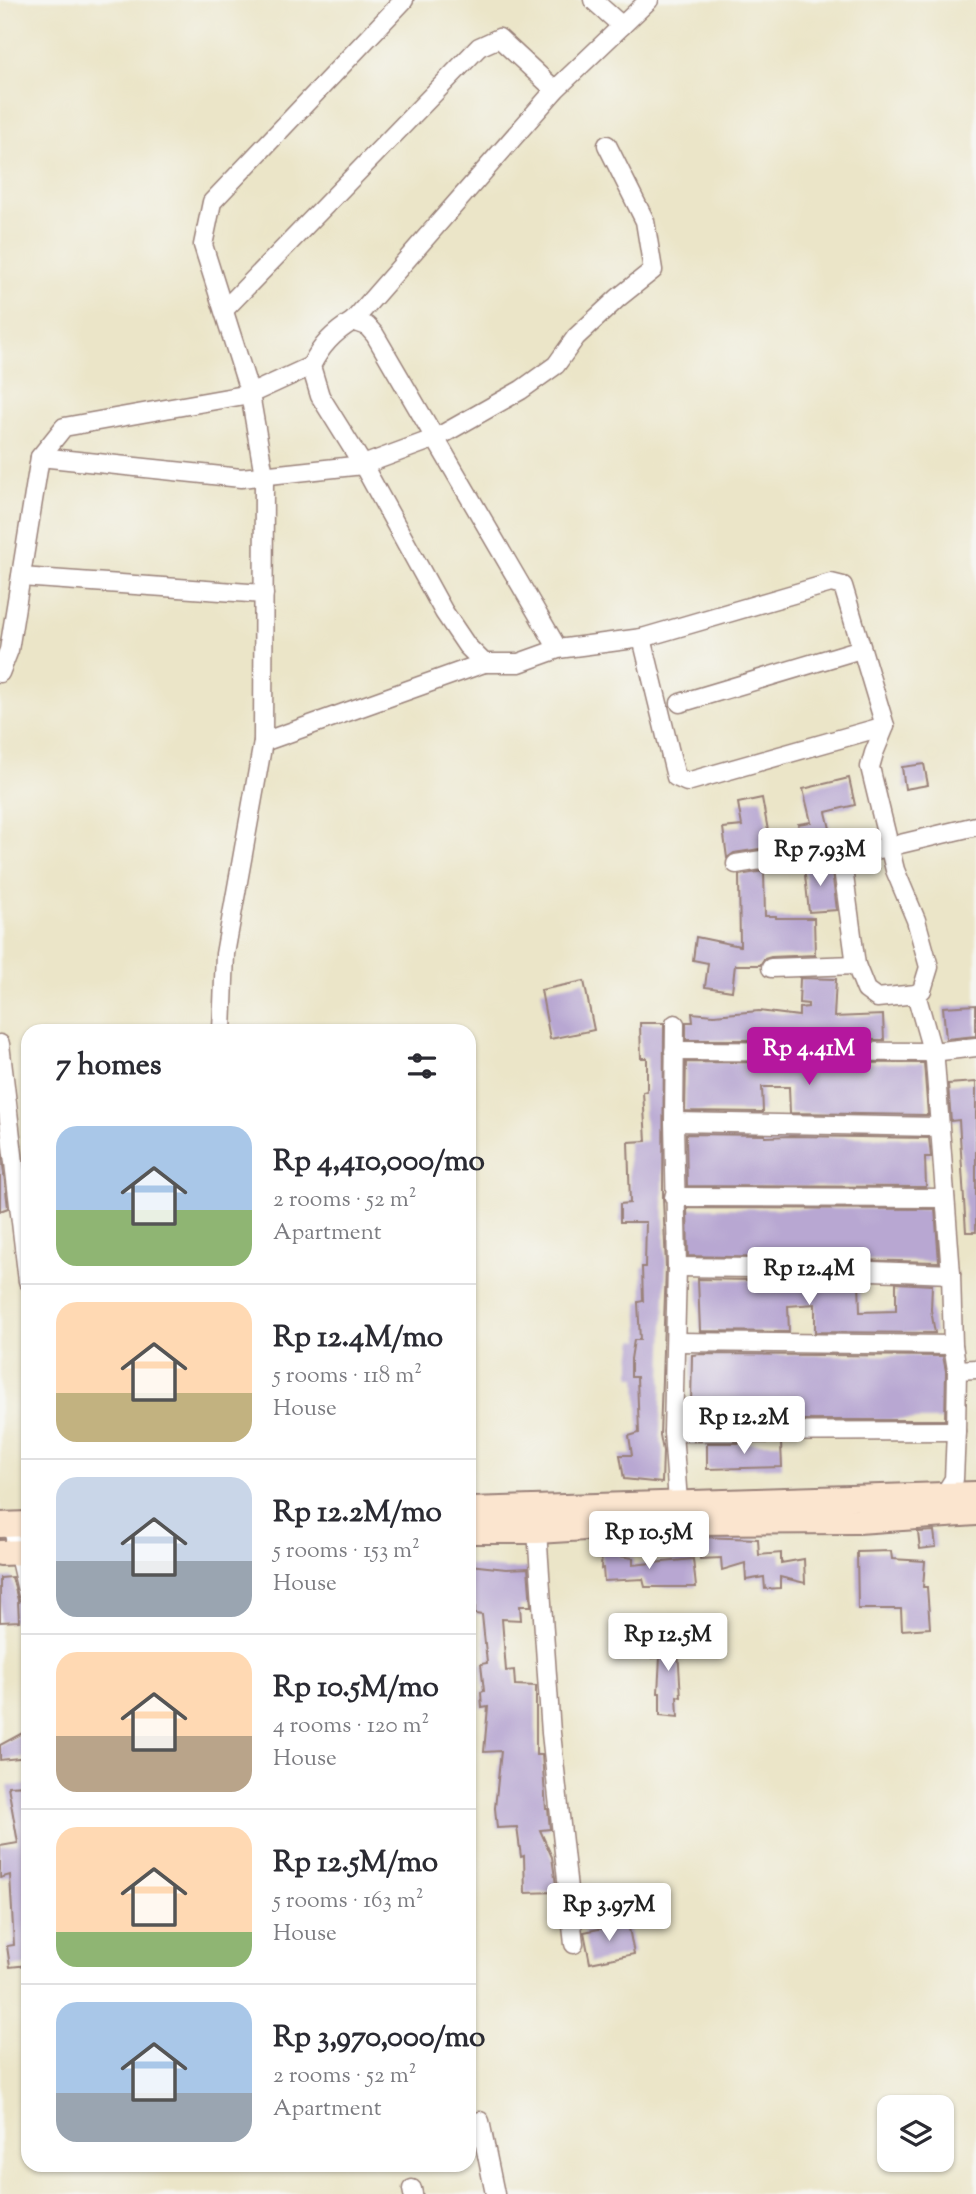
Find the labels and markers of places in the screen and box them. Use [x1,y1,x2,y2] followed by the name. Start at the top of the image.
[748,828,892,888] pin: Rp 7.93M
[737,1028,881,1087] pin: Rp 4.41M
[737,1248,881,1307] pin: Rp 12.4M
[672,1396,816,1456] pin: Rp 12.2M
[577,1512,721,1571] pin: Rp 10.5M
[596,1614,740,1673] pin: Rp 12.5M
[537,1884,681,1943] pin: Rp 3.97M

